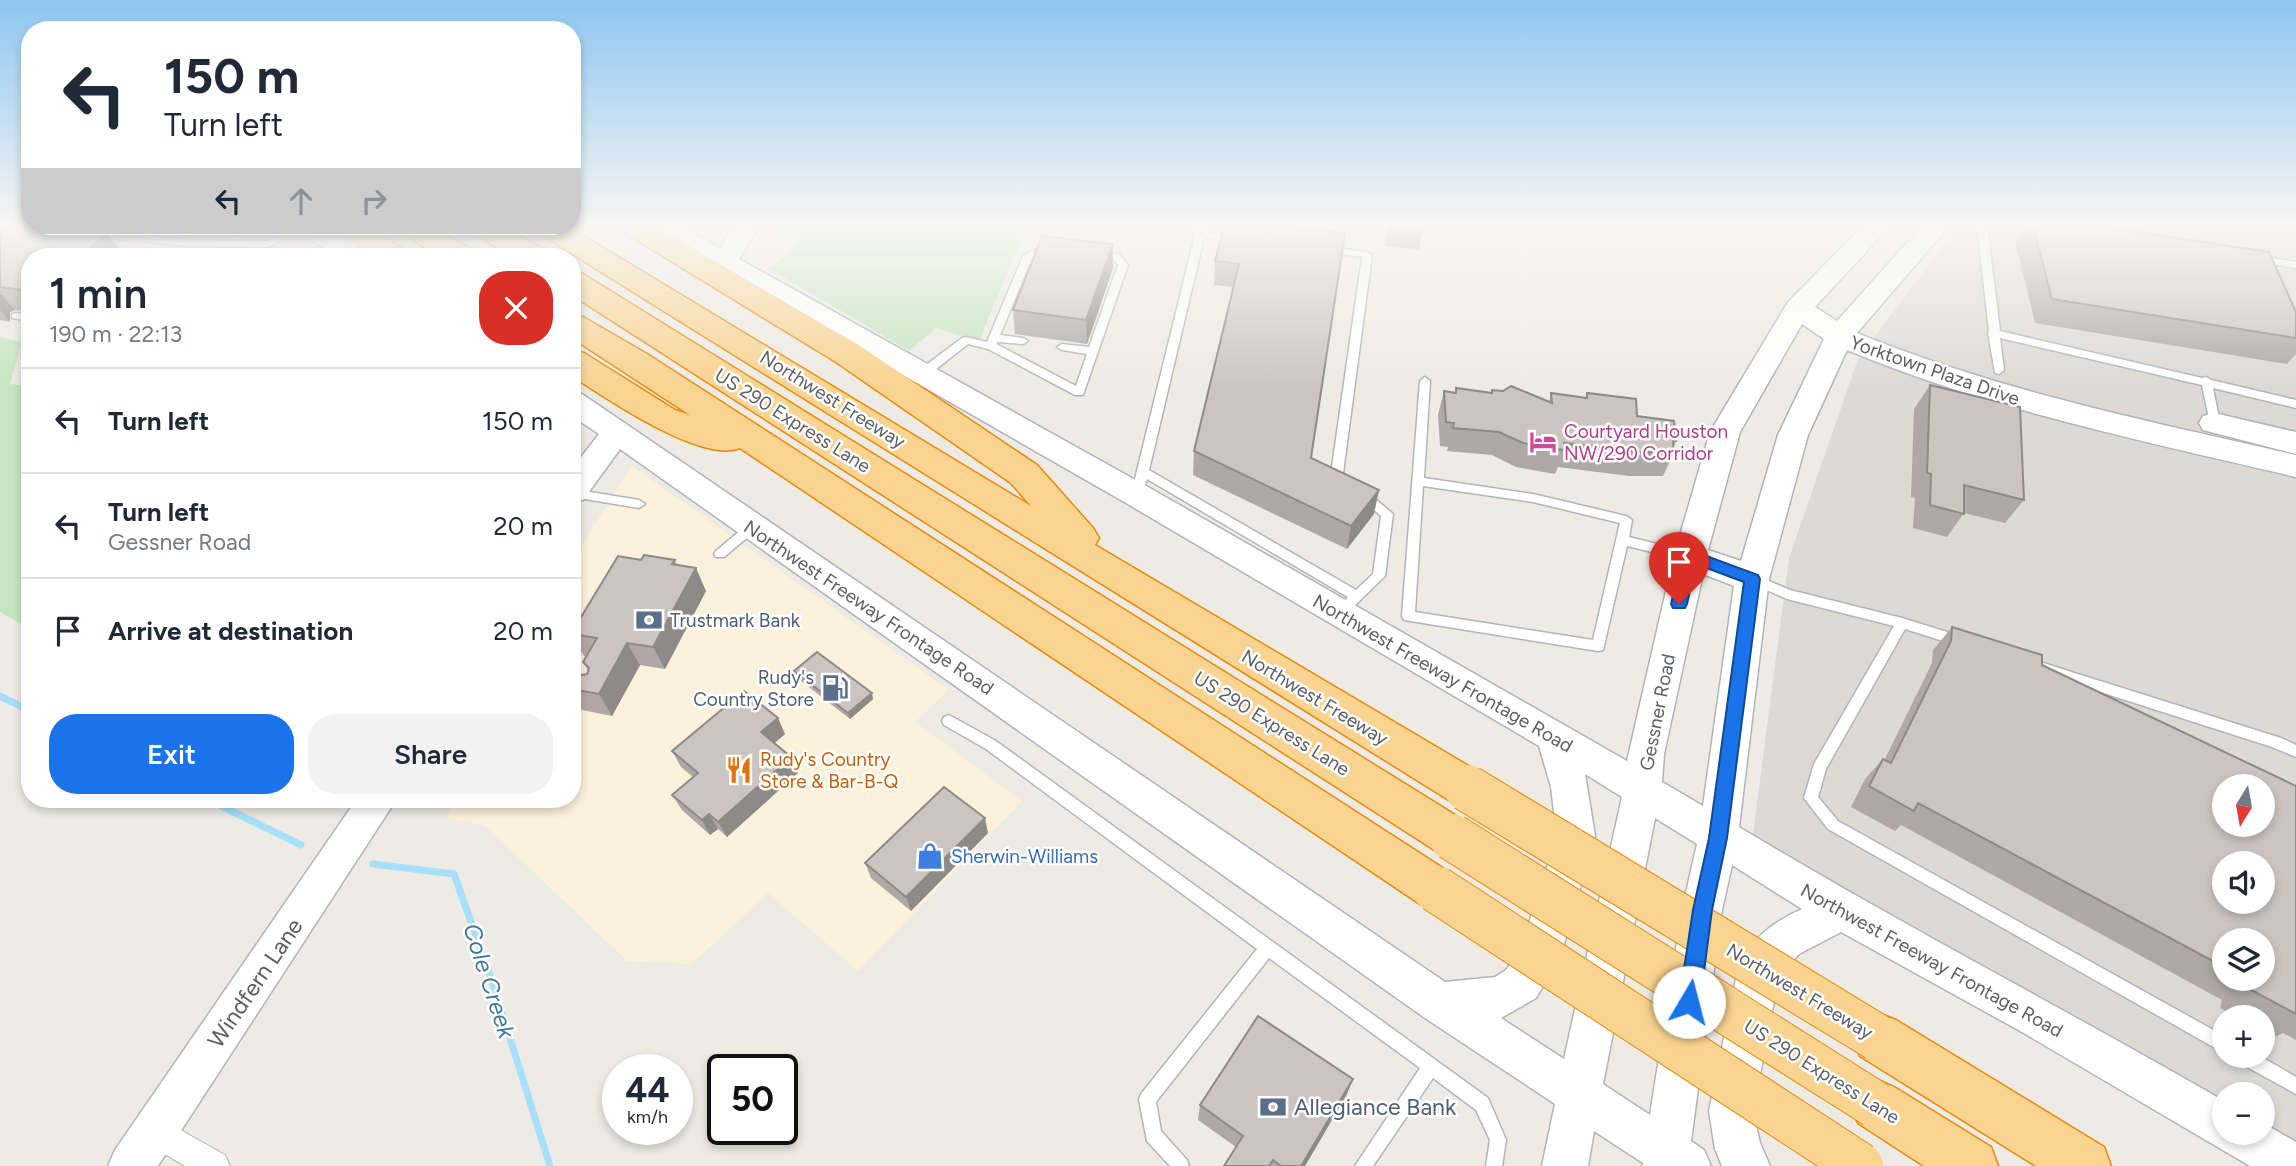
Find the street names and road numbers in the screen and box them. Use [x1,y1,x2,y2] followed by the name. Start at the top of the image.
[1847,331,2023,410] street label: Yorktown Plaza Drive
[756,345,910,453] street label: Northwest Freeway
[711,363,875,478] street label: US 290 Express Lane
[739,515,998,700] street label: Northwest Freeway Frontage Road
[1309,589,1577,757] street label: Northwest Freeway Frontage Road
[1238,644,1392,750] street label: Northwest Freeway
[1635,652,1680,772] street label: Gessner Road
[1190,666,1354,781] street label: US 290 Express Lane
[1797,878,2067,1042] street label: Northwest Freeway Frontage Road
[201,913,309,1053] street label: Windfern Lane
[1723,938,1877,1044] street label: Northwest Freeway
[1740,1014,1904,1129] street label: US 290 Express Lane

